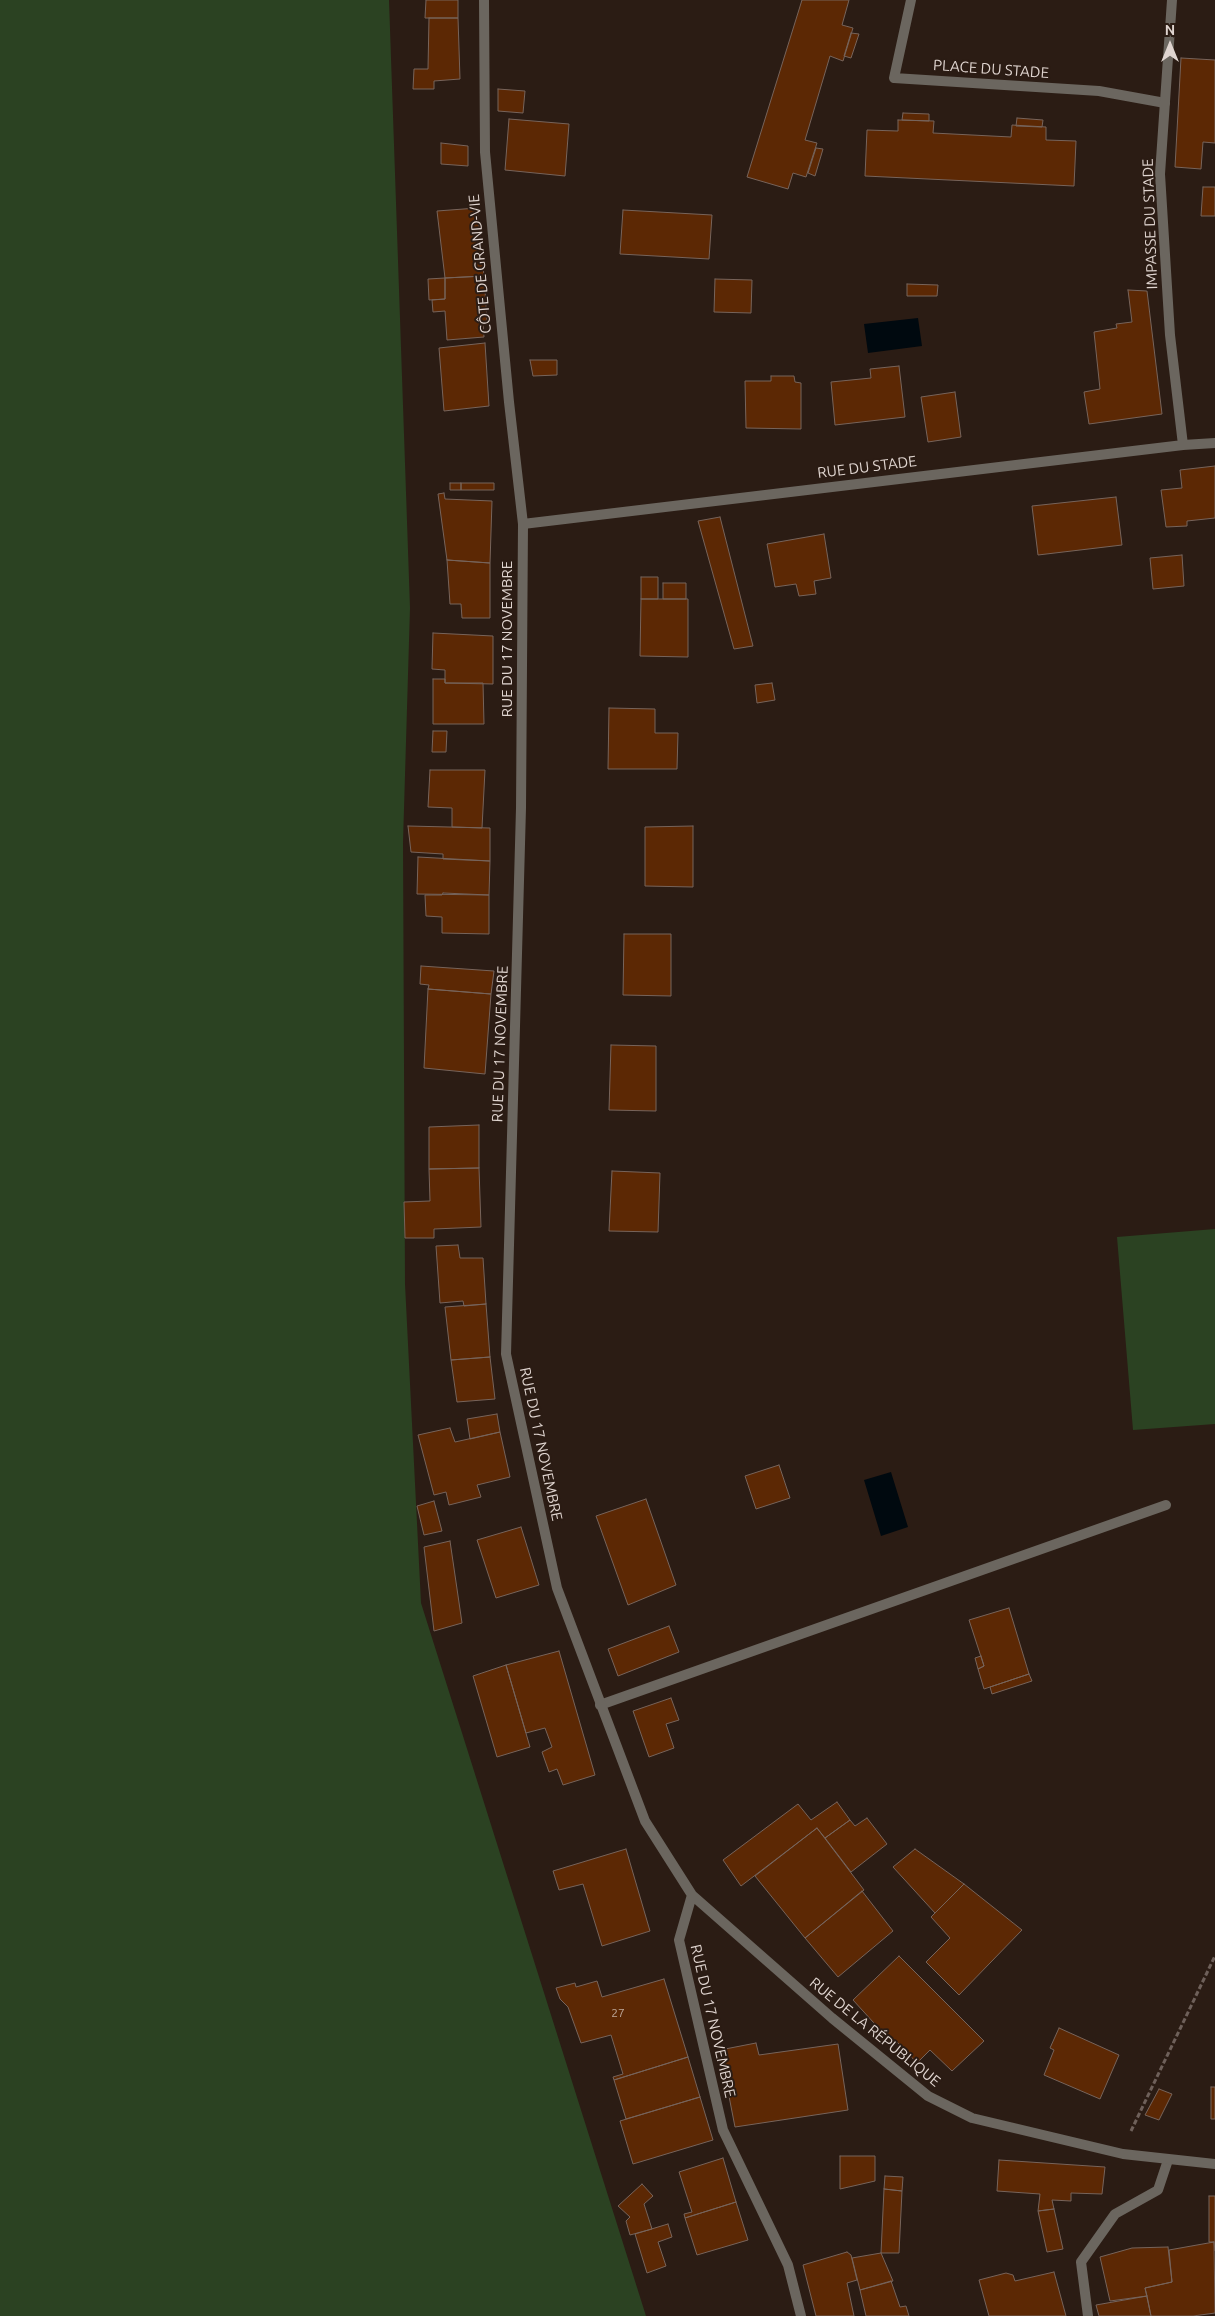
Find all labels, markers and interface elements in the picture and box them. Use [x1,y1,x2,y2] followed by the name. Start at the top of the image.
[1145,20,1195,70] north arrow
[1165,22,1175,38] text: N
[932,56,1050,82] street label: PLACE DU STADE
[1139,158,1161,290] street label: IMPASSE DU STADE
[465,194,495,334] street label: CÔTE DE GRAND-VIE
[816,452,918,482] street label: RUE DU STADE
[498,561,516,717] street label: RUE DU 17 NOVEMBRE
[488,965,512,1123] street label: RUE DU 17 NOVEMBRE
[516,1366,566,1522] street label: RUE DU 17 NOVEMBRE
[687,1943,739,2099] street label: RUE DU 17 NOVEMBRE
[806,1974,944,2090] street label: RUE DE LA RÉPUBLIQUE
[611,2006,625,2020] house number: 27

